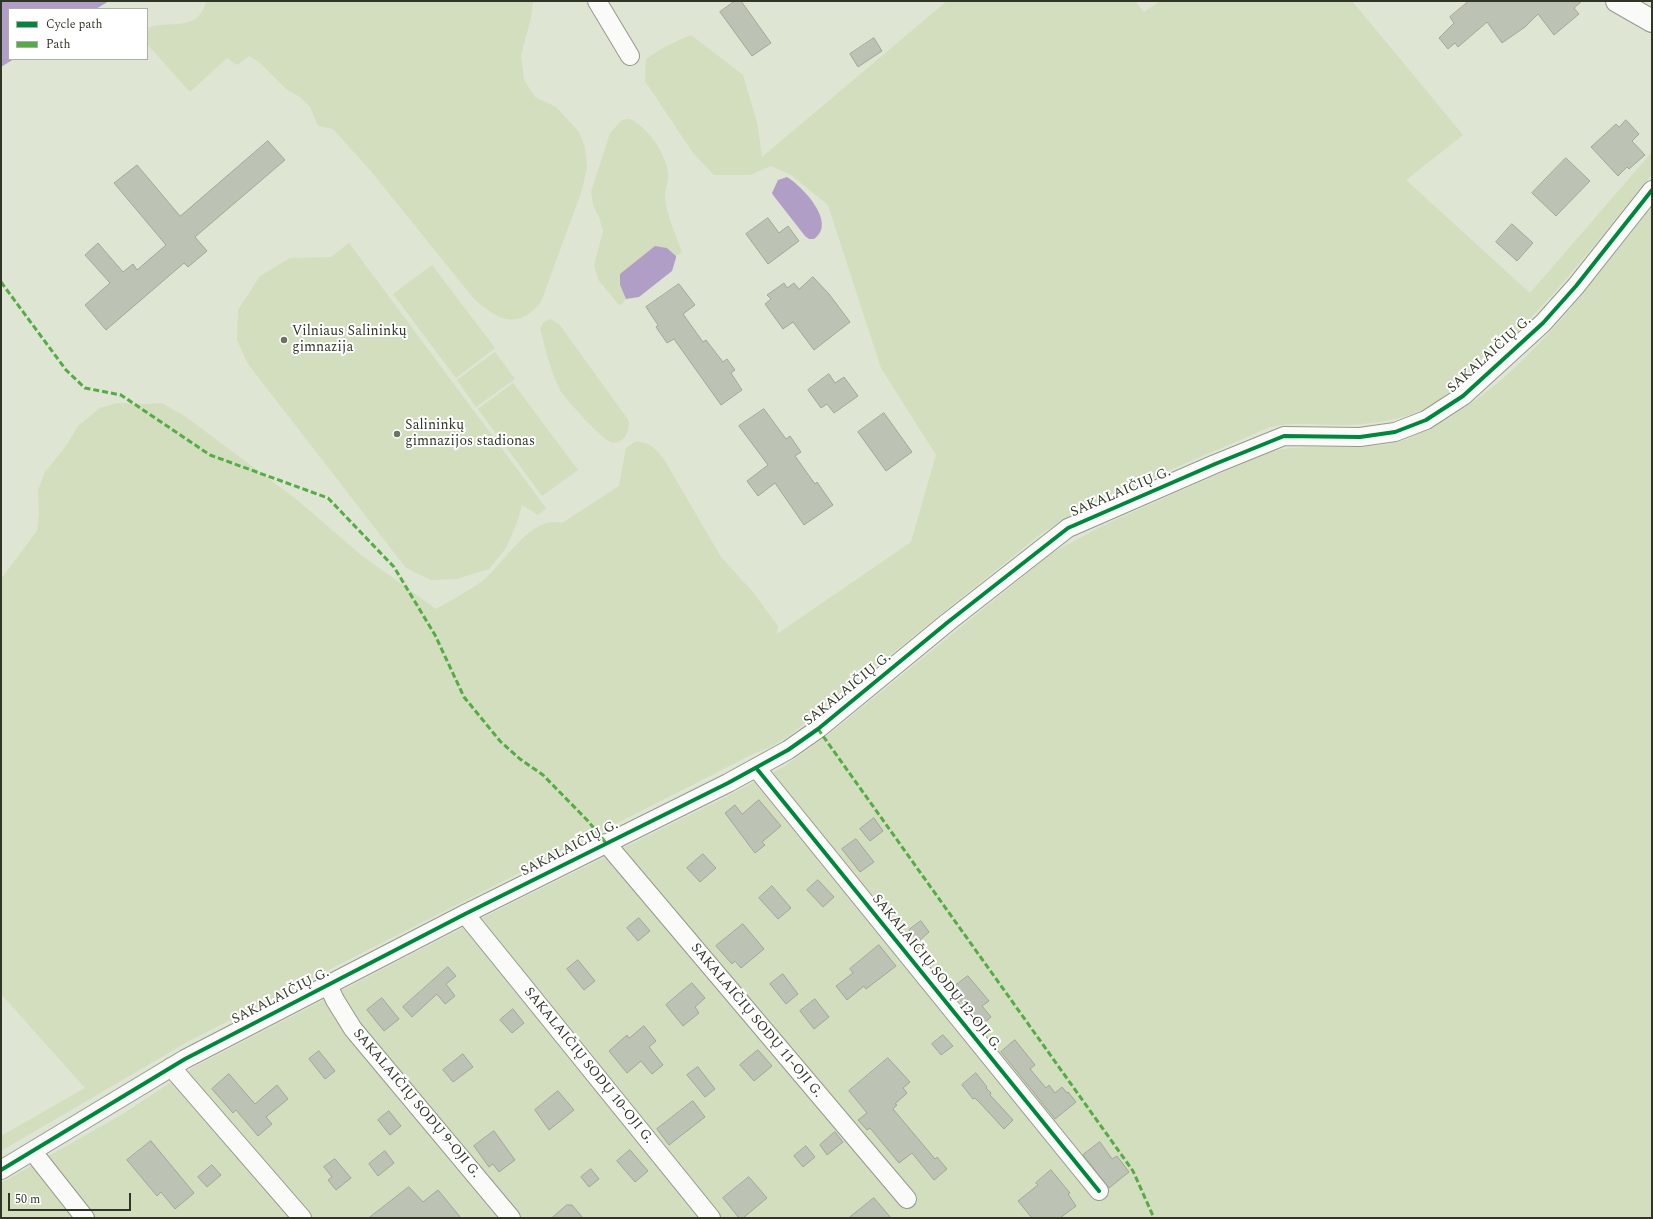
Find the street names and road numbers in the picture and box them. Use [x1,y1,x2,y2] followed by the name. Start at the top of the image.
[1445,313,1535,397] street label: SAKALAIČIŲ G.
[1068,464,1174,522] street label: SAKALAIČIŲ G.
[801,650,895,730] street label: SAKALAIČIŲ G.
[518,817,622,881] street label: SAKALAIČIŲ G.
[868,891,1004,1055] street label: SAKALAIČIŲ SODŲ 12-OJI G.
[686,940,826,1102] street label: SAKALAIČIŲ SODŲ 11-OJI G.
[229,965,333,1029] street label: SAKALAIČIŲ G.
[520,984,656,1148] street label: SAKALAIČIŲ SODŲ 10-OJI G.
[349,1026,483,1182] street label: SAKALAIČIŲ SODŲ 9-OJI G.

